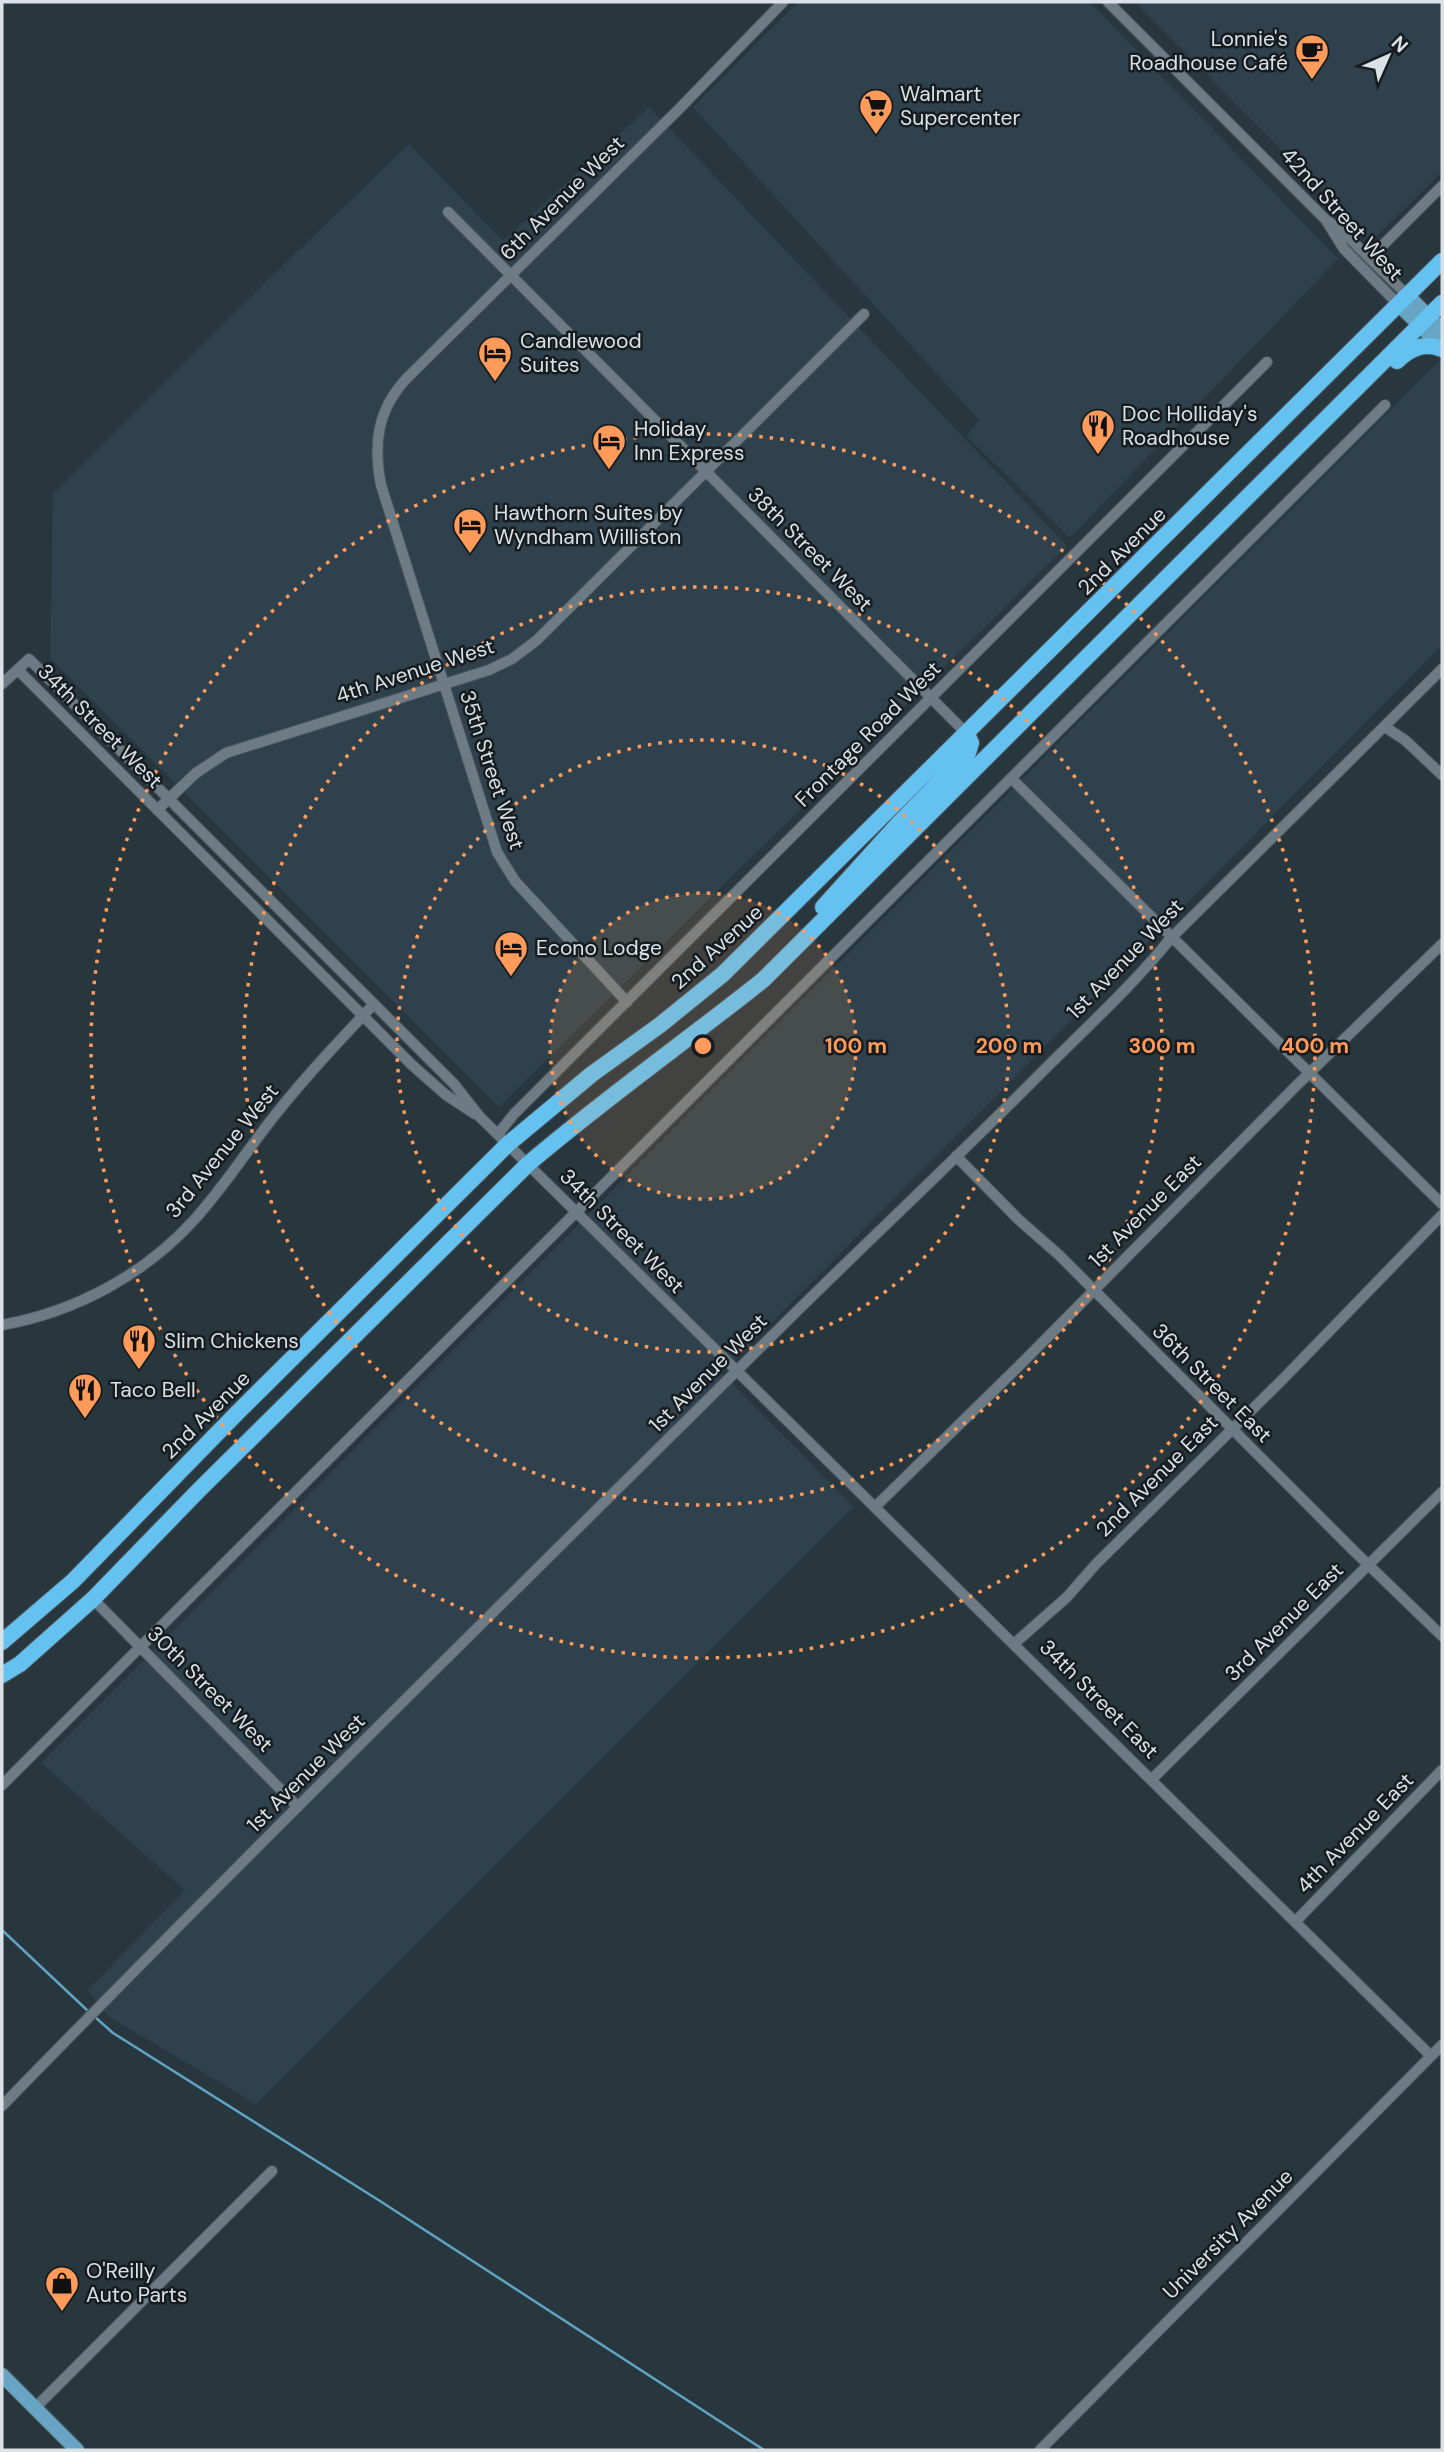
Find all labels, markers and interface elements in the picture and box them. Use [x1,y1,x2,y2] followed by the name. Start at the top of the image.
[1353,21,1423,91] north arrow
[1129,25,1288,77] place label: Lonnie's Roadhouse Café
[1386,31,1413,58] text: N
[1293,32,1331,81] cafe icon: Lonnie's Roadhouse Café
[900,80,1021,132] place label: Walmart Supercenter
[857,87,895,136] supermarket icon: Walmart Supercenter
[494,130,630,266] street label: 6th Avenue West
[1275,141,1409,287] street label: 42nd Street West
[520,327,642,379] place label: Candlewood Suites
[476,334,514,383] hotel icon: Candlewood Suites
[1122,400,1258,452] place label: Doc Holliday's Roadhouse
[1079,407,1117,456] restaurant icon: Doc Holliday's Roadhouse
[634,415,744,467] place label: Holiday Inn Express
[590,422,628,471] hotel icon: Holiday Inn Express
[742,481,878,617] street label: 38th Street West
[494,499,683,551] place label: Hawthorn Suites by Wyndham Williston
[1072,501,1172,601] street label: 2nd Avenue
[451,506,489,555] hotel icon: Hawthorn Suites by Wyndham Williston
[332,632,498,710] street label: 4th Avenue West
[789,655,947,813] street label: Frontage Road West
[32,658,168,794] street label: 34th Street West
[453,687,531,853] street label: 35th Street West
[1060,893,1190,1025] street label: 1st Avenue West
[665,898,769,996] street label: 2nd Avenue
[492,929,530,978] hotel icon: Econo Lodge
[536,934,662,962] place label: Econo Lodge
[825,1032,887,1060] text: 100 m
[976,1032,1042,1060] text: 200 m
[1129,1032,1195,1060] text: 300 m
[1281,1032,1349,1060] text: 400 m
[691,1034,715,1058] centre of rings
[159,1078,285,1224] street label: 3rd Avenue West
[1082,1148,1208,1274] street label: 1st Avenue East
[554,1163,690,1299] street label: 34th Street West
[643,1308,773,1438] street label: 1st Avenue West
[1146,1317,1278,1449] street label: 36th Street East
[120,1322,158,1371] restaurant icon: Slim Chickens
[164,1327,299,1355] place label: Slim Chickens
[156,1365,256,1465] street label: 2nd Avenue
[66,1371,104,1420] restaurant icon: Taco Bell
[110,1376,196,1404] place label: Taco Bell
[1090,1409,1224,1543] street label: 2nd Avenue East
[1219,1557,1349,1687] street label: 3rd Avenue East
[141,1620,279,1758] street label: 30th Street West
[1033,1633,1165,1765] street label: 34th Street East
[241,1708,371,1838] street label: 1st Avenue West
[1290,1767,1420,1899] street label: 4th Avenue East
[1157,2163,1299,2305] street label: University Avenue
[86,2257,187,2309] place label: O'Reilly Auto Parts
[43,2264,81,2313] shop icon: O'Reilly Auto Parts

